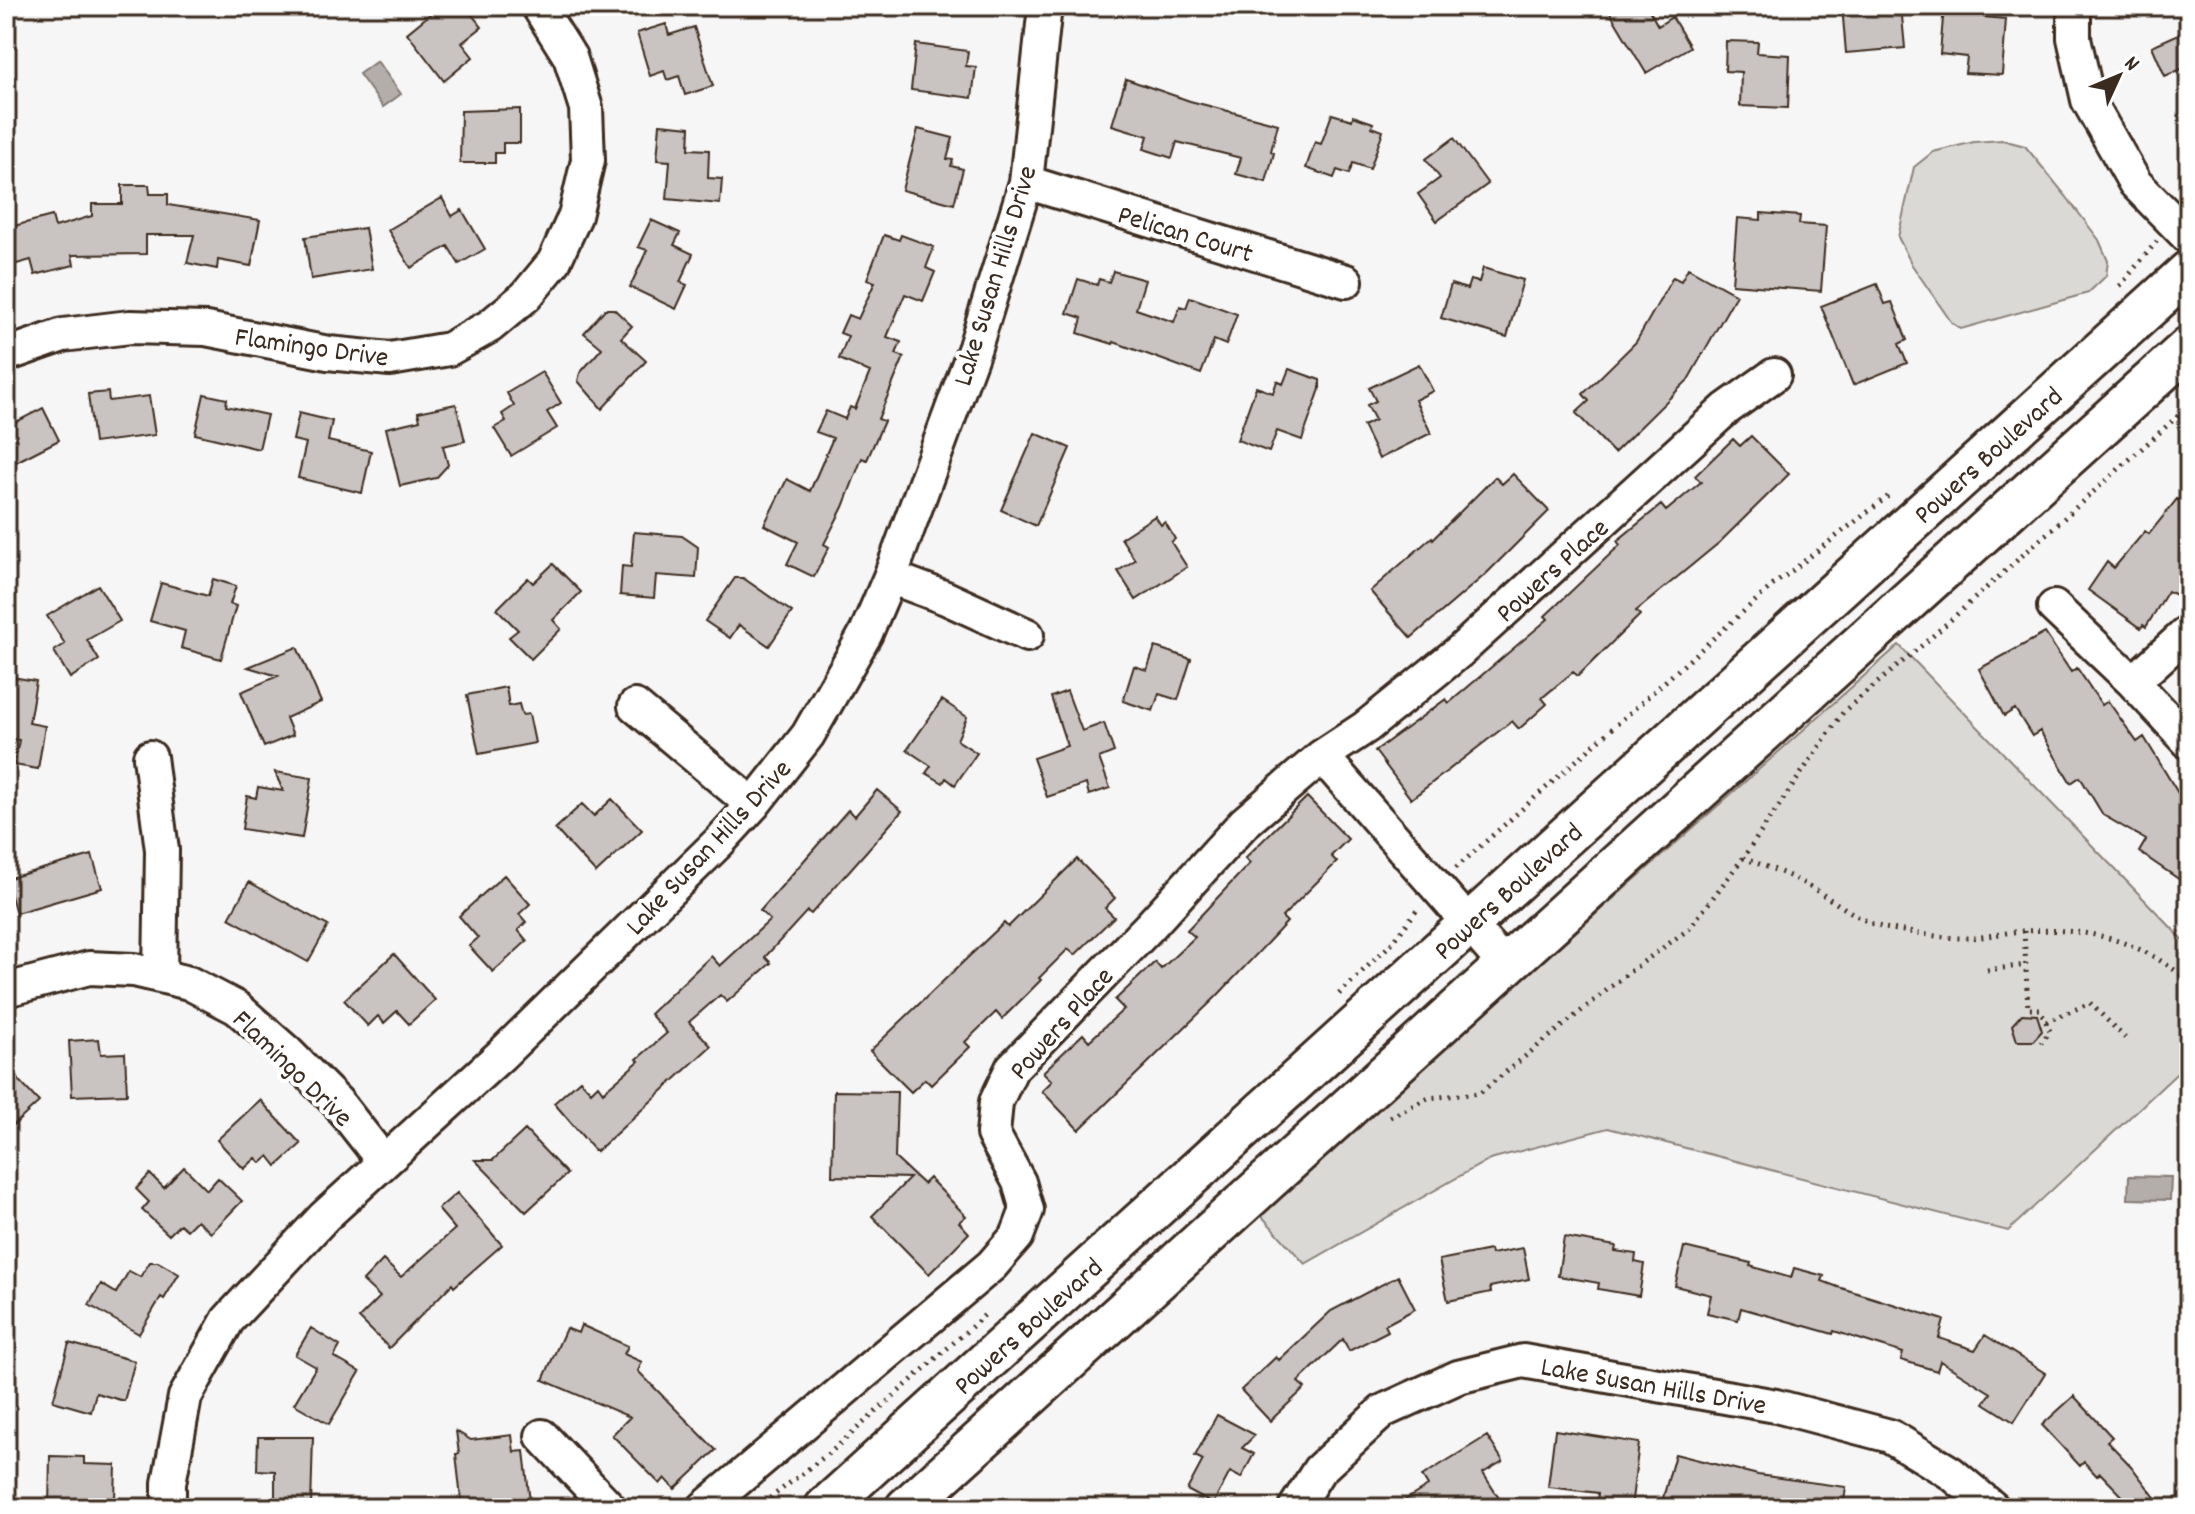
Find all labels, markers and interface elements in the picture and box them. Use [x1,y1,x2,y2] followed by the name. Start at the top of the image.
[2079,36,2159,116] north arrow
[2116,50,2146,79] text: N
[945,161,1050,392] street label: Lake Susan Hills Drive
[1112,197,1257,276] street label: Pelican Court
[232,319,391,381] street label: Flamingo Drive
[1907,380,2074,536] street label: Powers Boulevard
[1489,511,1620,634] street label: Powers Place
[618,752,803,947] street label: Lake Susan Hills Drive
[1427,816,1594,972] street label: Powers Boulevard
[1002,960,1125,1091] street label: Powers Place
[221,1002,360,1139] street label: Flamingo Drive
[947,1251,1114,1407] street label: Powers Boulevard
[1537,1349,1769,1428] street label: Lake Susan Hills Drive

